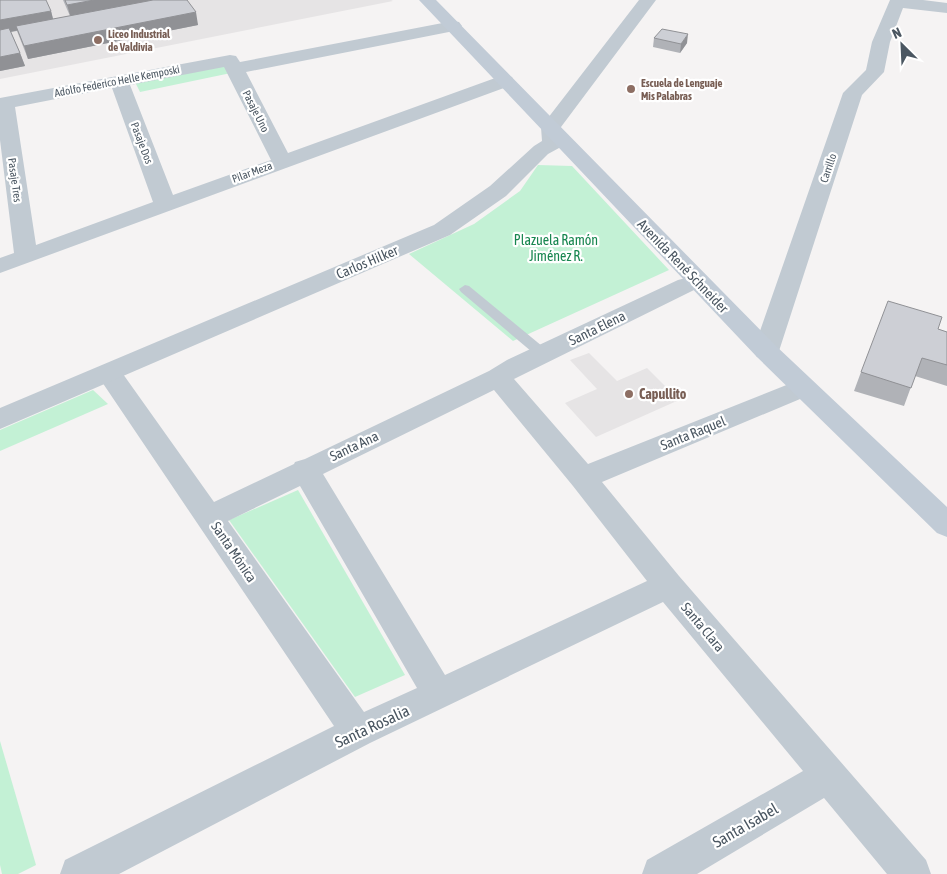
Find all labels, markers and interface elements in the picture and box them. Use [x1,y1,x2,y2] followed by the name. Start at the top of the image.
[877,20,927,70] north arrow
[890,24,904,42] text: N
[108,28,171,53] place label: Liceo Industrial de Valdivia
[92,34,104,46] marker: Liceo Industrial de Valdivia
[53,63,181,99] street label: Adolfo Federico Helle Kemposki
[641,77,722,102] place label: Escuela de Lenguaje Mis Palabras
[625,83,637,95] marker: Escuela de Lenguaje Mis Palabras
[240,88,272,134] street label: Pasaje Uno
[129,121,155,166] street label: Pasaje Dos
[817,152,839,184] street label: Carrillo
[6,157,24,203] street label: Pasaje Tres
[230,159,274,185] street label: Pilar Meza
[634,216,732,317] street label: Avenida René Schneider
[514,232,598,264] park label: Plazuela Ramón Jiménez R.
[334,242,401,282] street label: Carlos Hilker
[566,307,628,349] street label: Santa Elena
[639,386,687,402] place label: Capullito
[623,388,635,400] marker: Capullito
[658,413,728,453] street label: Santa Raquel
[327,428,381,464] street label: Santa Ana
[208,519,260,585] street label: Santa Mónica
[678,599,728,655] street label: Santa Clara
[332,701,412,751] street label: Santa Rosalia
[709,799,782,851] street label: Santa Isabel

